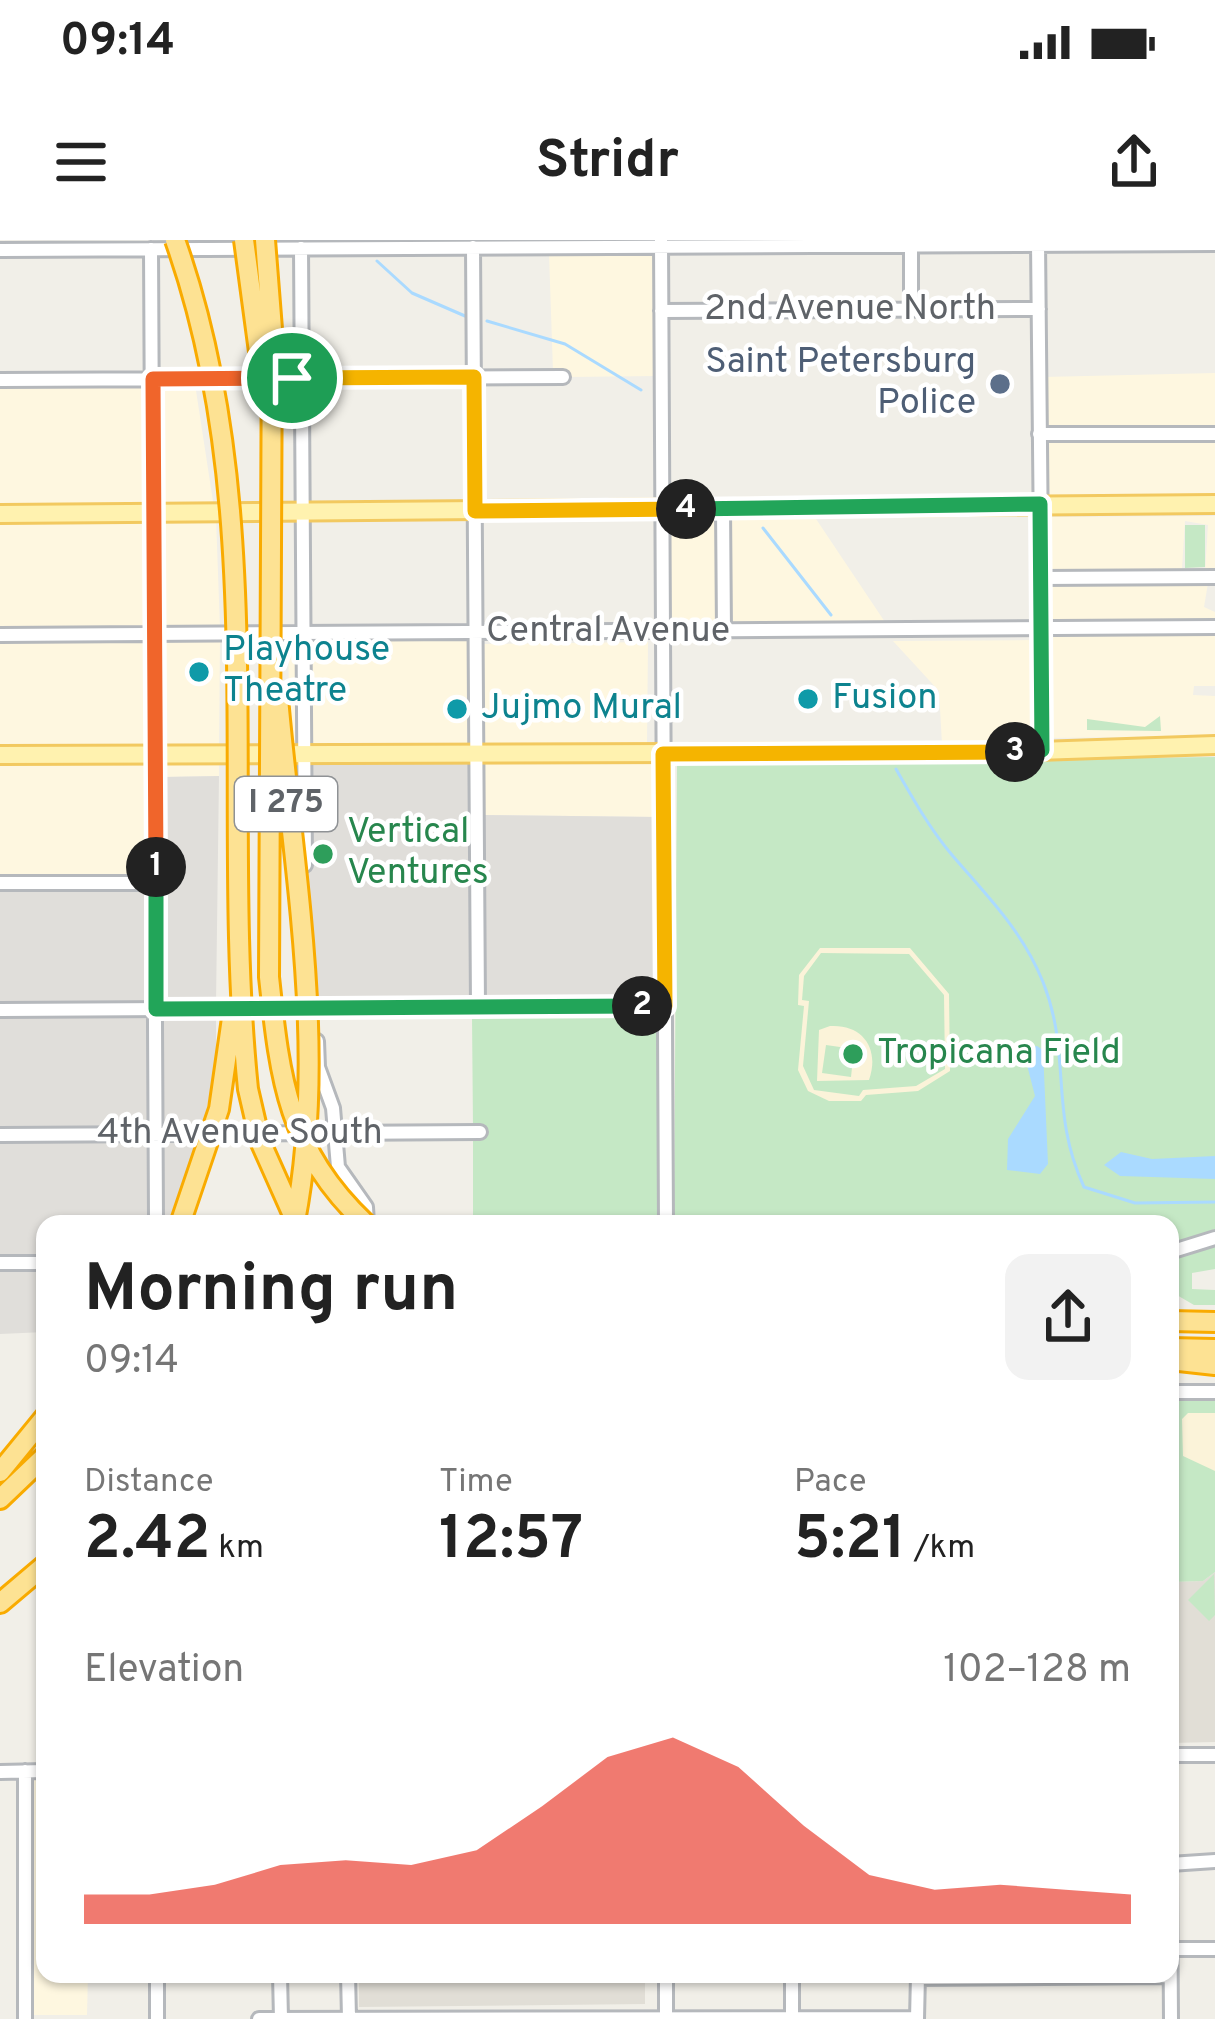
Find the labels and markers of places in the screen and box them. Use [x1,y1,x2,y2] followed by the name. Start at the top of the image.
[241,327,343,429] pin
[705,340,976,427] place label: Saint Petersburg Police
[987,371,1013,397] marker: Saint Petersburg Police
[656,479,716,539] pin: 4
[223,628,390,715] place label: Playhouse Theatre
[186,659,212,685] marker: Playhouse Theatre
[832,676,937,722] place label: Fusion
[481,686,682,732] place label: Jujmo Mural
[795,686,821,712] marker: Fusion
[444,696,470,722] marker: Jujmo Mural
[985,722,1045,782] pin: 3
[347,810,489,897] place label: Vertical Ventures
[126,837,186,897] pin: 1
[310,841,336,867] marker: Vertical Ventures
[612,976,672,1036] pin: 2
[877,1031,1121,1077] place label: Tropicana Field
[840,1041,866,1067] marker: Tropicana Field

